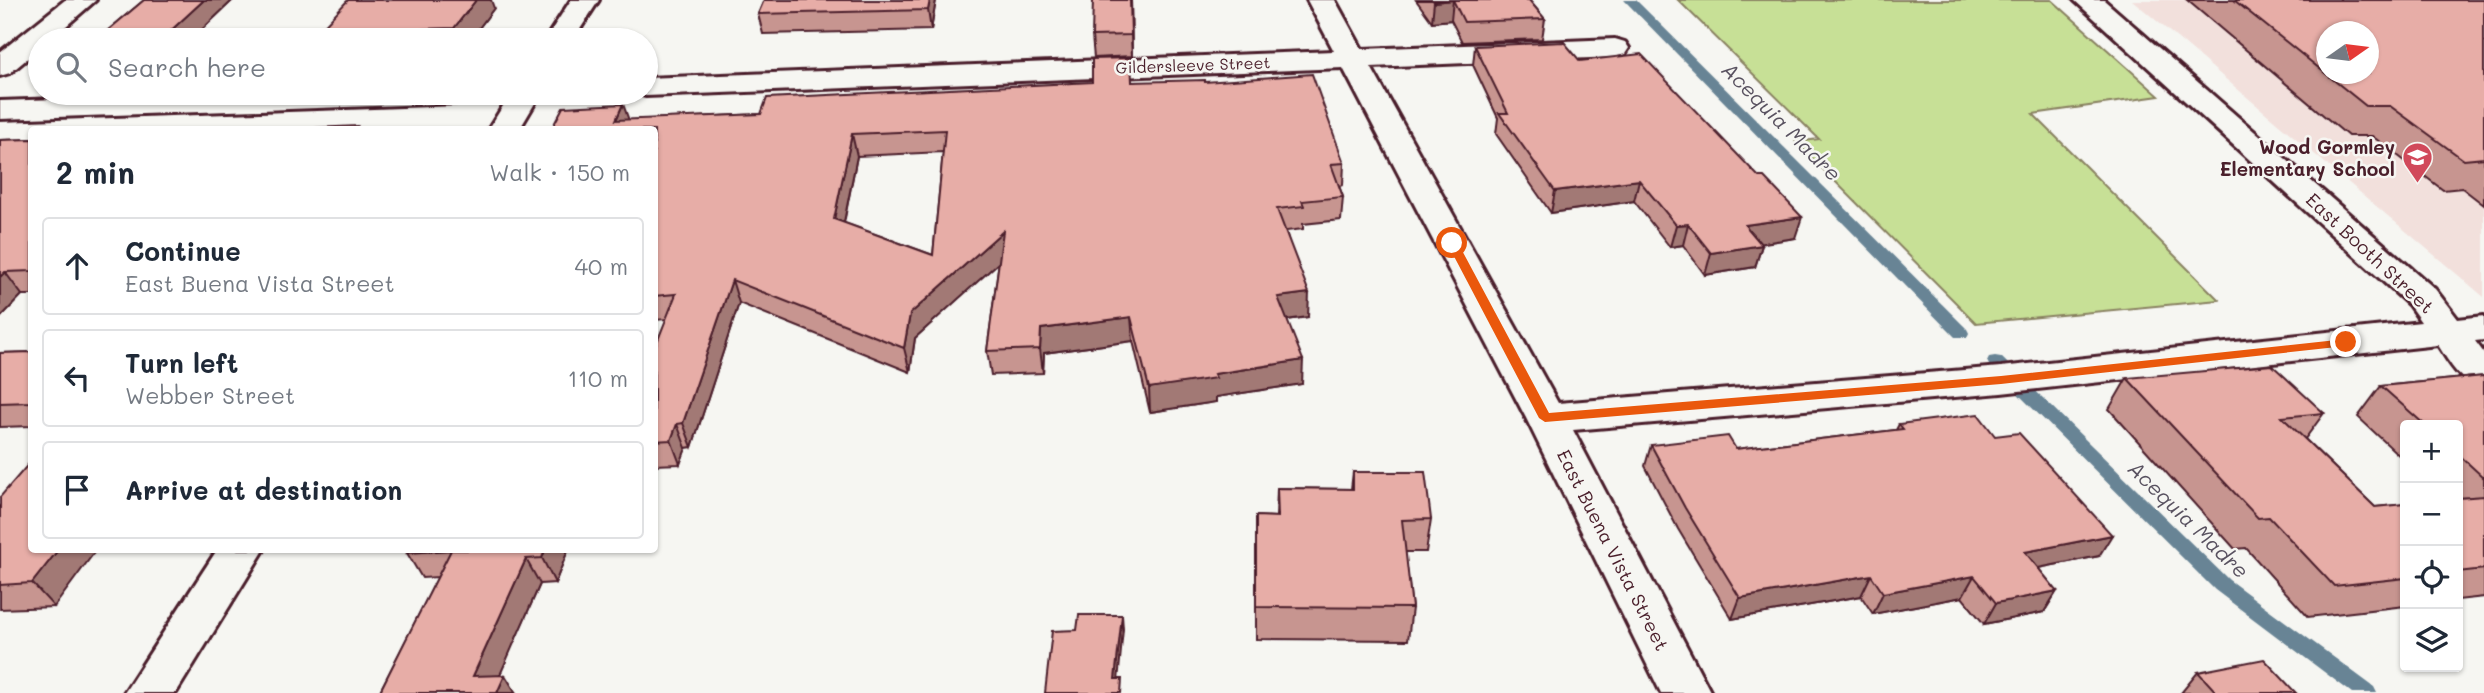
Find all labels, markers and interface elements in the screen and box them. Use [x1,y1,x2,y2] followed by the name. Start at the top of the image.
[2316,21,2379,84] north arrow
[28,28,658,105] search box
[52,48,90,86] icon: search
[108,50,266,84] text: Search here
[1115,51,1271,78] street label: Gildersleeve Street
[1717,56,1847,186] water label: Acequia Madre
[2219,134,2395,181] place label: Wood Gormley Elementary School
[2401,141,2435,185] school or university icon: Wood Gormley Elementary School
[56,152,135,192] text: 2 min
[489,157,630,187] text: Walk · 150 m
[2301,187,2440,319] street label: East Booth Street
[1436,227,1467,258] route start
[125,234,241,268] text: Continue
[58,247,96,285] icon: ahead
[575,251,628,281] text: 40 m
[125,268,395,298] text: East Buena Vista Street
[2330,326,2361,357] route end
[125,346,238,380] text: Turn left
[58,359,96,397] icon: left
[568,363,628,393] text: 110 m
[125,380,295,410] text: Webber Street
[2400,420,2463,672] map controls
[2400,420,2463,483] button: +
[1552,445,1675,655] street label: East Buena Vista Street
[2123,454,2255,583] water label: Acequia Madre
[58,471,96,509] icon: arrive
[125,473,402,507] text: Arrive at destination
[2400,483,2463,546] button: −
[2400,546,2463,609] button: locate
[2400,609,2463,672] button: layers

